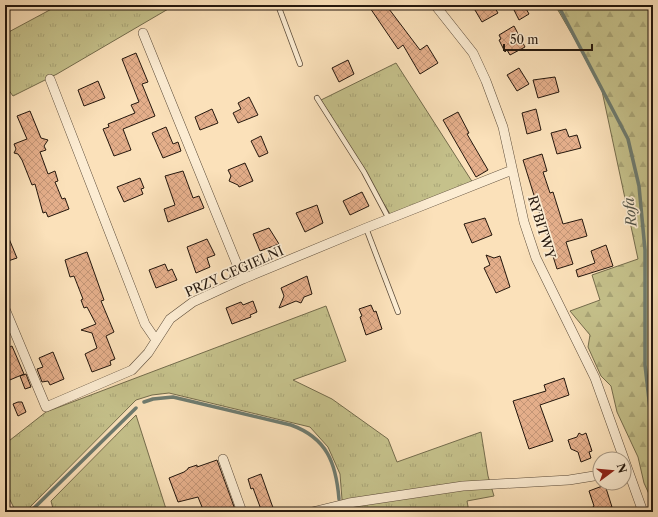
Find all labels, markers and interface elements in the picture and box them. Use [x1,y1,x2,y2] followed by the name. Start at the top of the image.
[504,26,592,52] scale bar
[510,32,539,47] text: 50 m
[525,193,559,261] street label: RYBITWY
[619,196,641,228] water label: Rofa
[182,242,286,300] street label: PRZY CEGIELNI
[592,451,632,491] north arrow
[614,462,630,475] text: N

